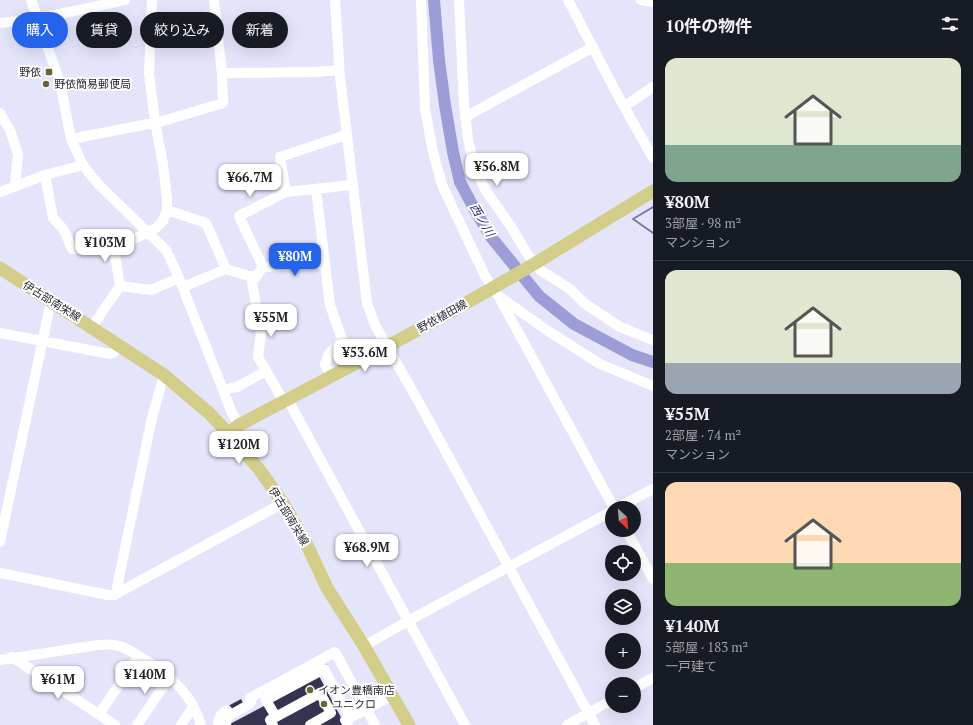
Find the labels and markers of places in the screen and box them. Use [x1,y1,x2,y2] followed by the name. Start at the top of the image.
[19,65,41,79] place label: 野依
[44,67,54,77] marker: 野依
[54,77,131,91] place label: 野依簡易郵便局
[41,79,51,89] marker: 野依簡易郵便局
[464,153,530,187] pin: ¥56.8M
[217,164,283,198] pin: ¥66.7M
[77,229,133,263] pin: ¥103M
[271,243,319,277] pin: ¥80M
[247,304,295,338] pin: ¥55M
[332,339,398,373] pin: ¥53.6M
[211,431,267,465] pin: ¥120M
[334,534,400,568] pin: ¥68.9M
[117,661,173,695] pin: ¥140M
[34,666,82,700] pin: ¥61M
[318,683,395,697] place label: イオン豊橋南店
[305,685,315,695] marker: イオン豊橋南店
[332,697,376,711] place label: ユニクロ
[319,699,329,709] marker: ユニクロ

